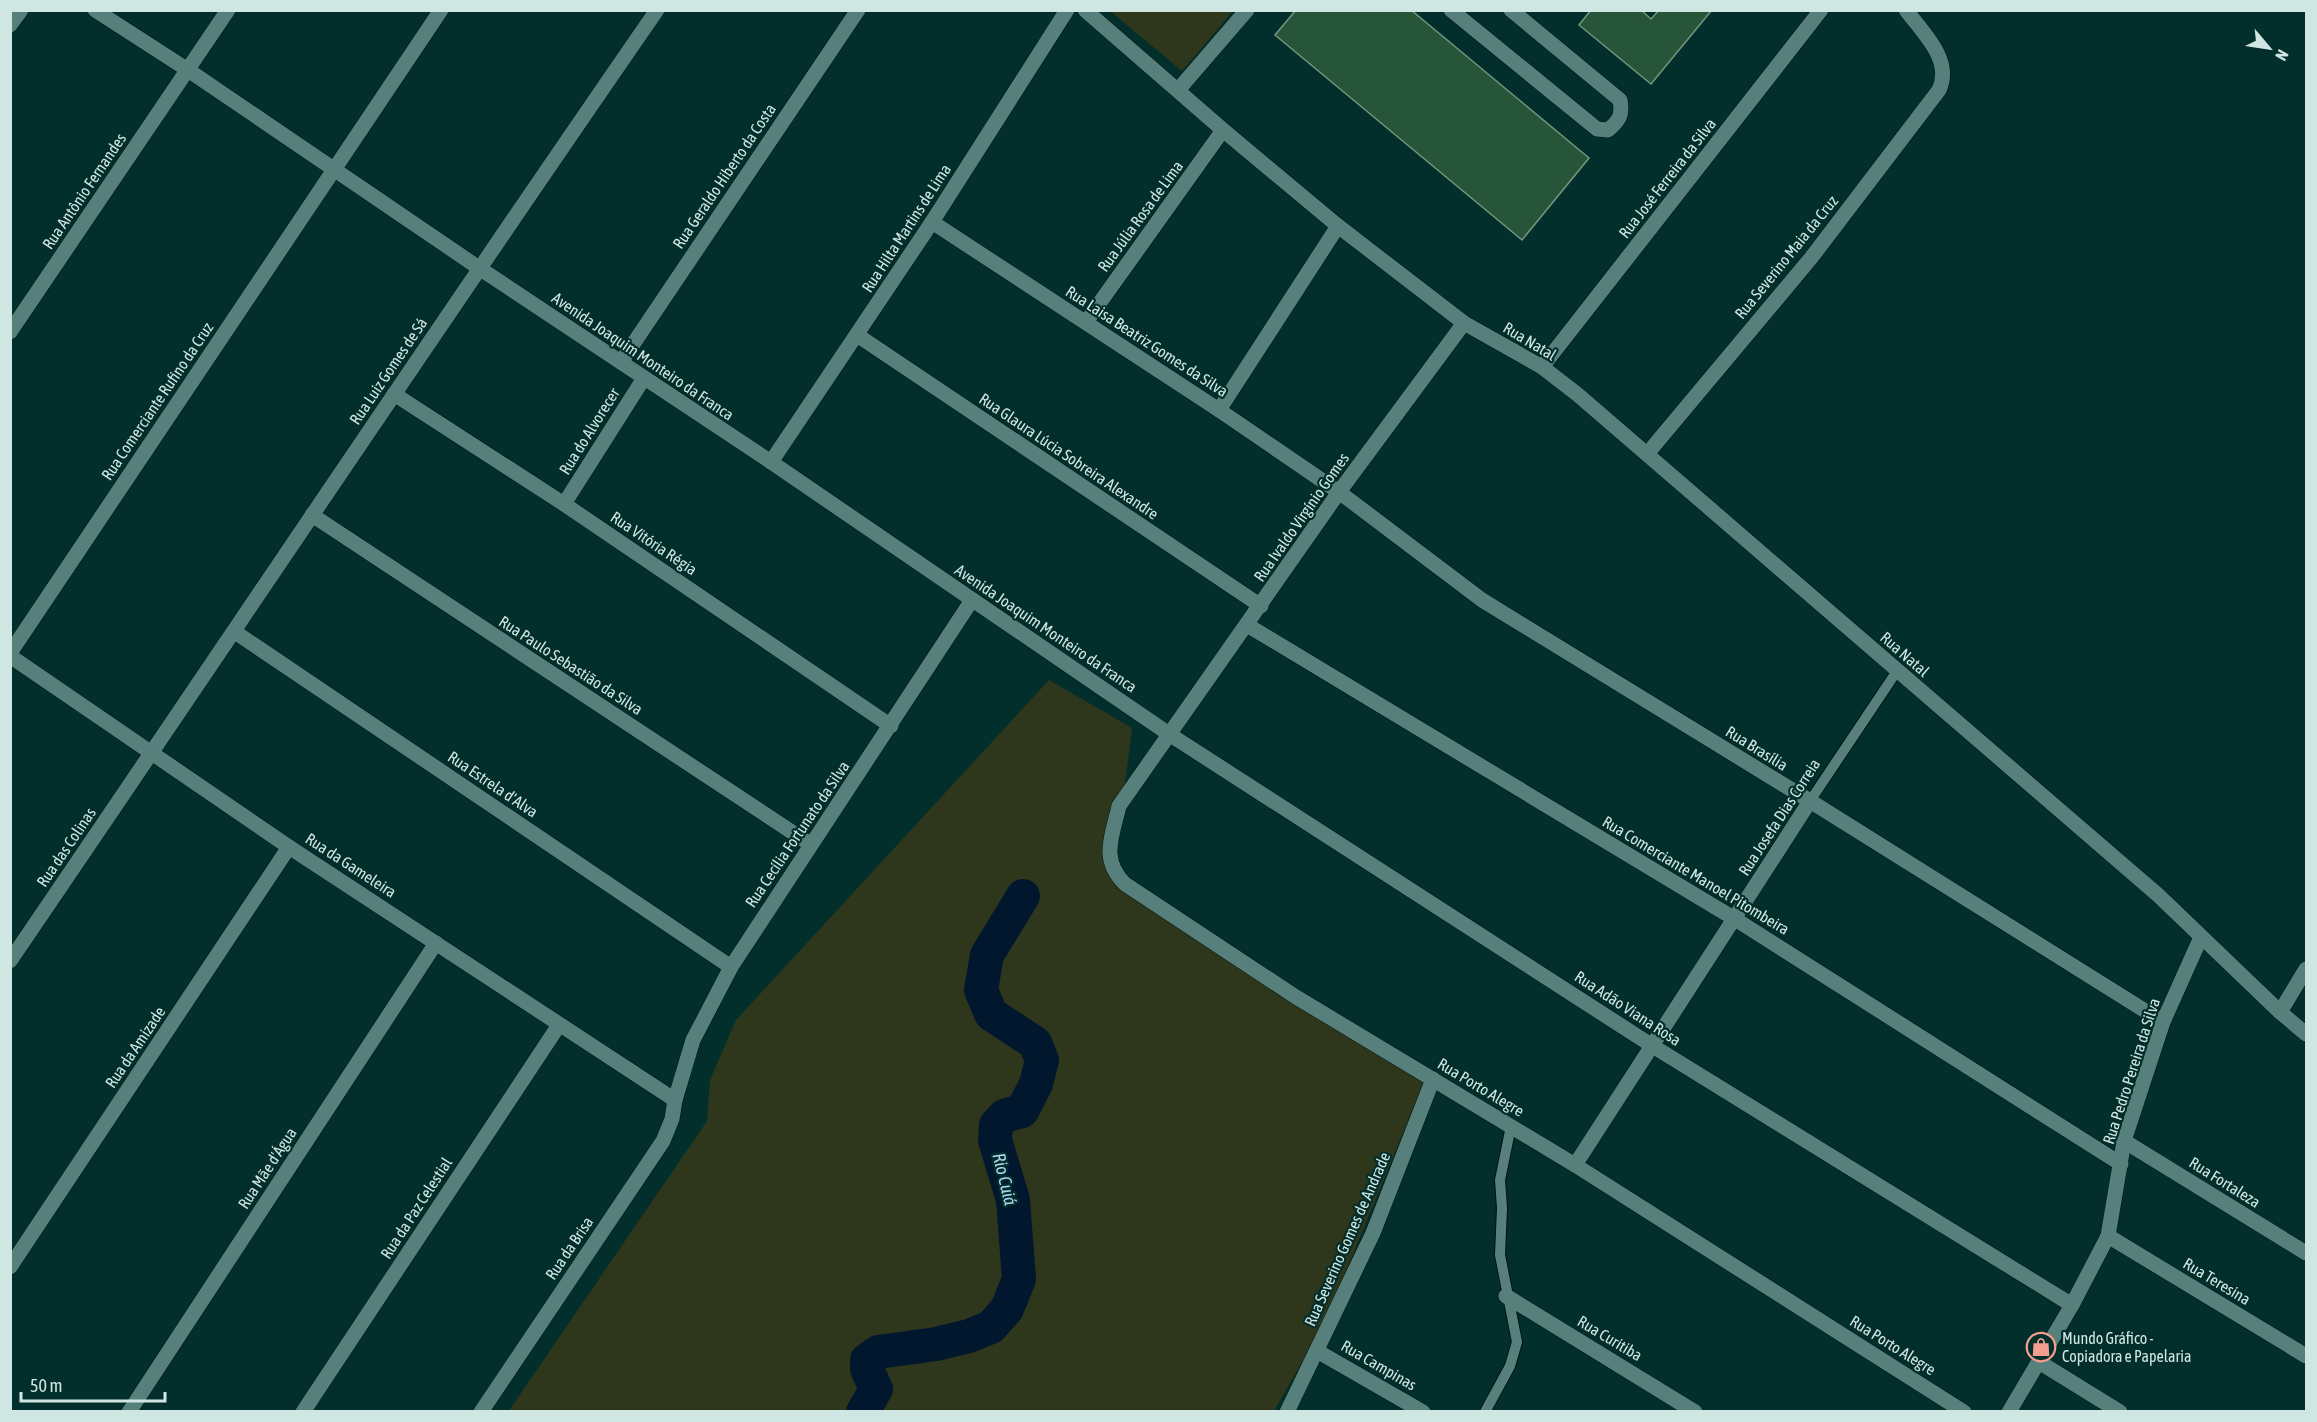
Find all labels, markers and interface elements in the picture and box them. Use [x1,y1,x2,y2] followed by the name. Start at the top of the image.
[2239,18,2299,78] north arrow
[2272,47,2292,64] text: N
[669,100,779,252] street label: Rua Geraldo Hiberto da Costa
[1615,115,1719,241] street label: Rua José Ferreira da Silva
[39,129,130,252] street label: Rua Antônio Fernandes
[1094,157,1186,275] street label: Rua Júlia Rosa de Lima
[858,160,954,296] street label: Rua Hilta Martins de Lima
[1731,192,1841,322] street label: Rua Severino Maia da Cruz
[1063,282,1231,400] street label: Rua Laisa Beatriz Gomes da Silva
[548,288,737,424] street label: Avenida Joaquim Monteiro da Franca
[346,314,430,428] street label: Rua Luiz Gomes de Sá
[1500,318,1560,364] street label: Rua Natal
[97,319,217,483] street label: Rua Comerciante Rufino da Cruz
[555,384,623,477] street label: Rua do Alvorecer
[976,389,1162,523] street label: Rua Glaura Lúcia Sobreira Alexandre
[1250,449,1353,585] street label: Rua Ivaldo Virgínio Gomes
[607,508,701,579] street label: Rua Vitória Régia
[951,560,1140,696] street label: Avenida Joaquim Monteiro da Franca
[496,612,646,718] street label: Rua Paulo Sebastião da Silva
[1877,628,1934,680] street label: Rua Natal
[1723,722,1791,774] street label: Rua Brasília
[445,747,541,821] street label: Rua Estrela d'Alva
[1735,755,1823,879] street label: Rua Josefa Dias Correia
[741,758,853,910] street label: Rua Cecília Fortunato da Silva
[33,804,99,890] street label: Rua das Colinas
[1599,812,1793,938] street label: Rua Comerciante Manoel Pitombeira
[302,829,400,901] street label: Rua da Gameleira
[1572,967,1684,1049] street label: Rua Adão Viana Rosa
[2099,996,2163,1146] street label: Rua Pedro Pereira da Silva
[101,1003,169,1091] street label: Rua da Amizade
[1434,1054,1527,1121] street label: Rua Porto Alegre
[234,1124,301,1212] street label: Rua Mãe d'Água
[1300,1149,1394,1329] street label: Rua Severino Gomes de Andrade
[988,1151,1022,1208] water label: Rio Cuiá
[377,1153,456,1262] street label: Rua da Paz Celestial
[2186,1153,2264,1211] street label: Rua Fortaleza
[542,1213,596,1283] street label: Rua da Brisa
[2180,1254,2254,1308] street label: Rua Teresina
[1574,1312,1646,1364] street label: Rua Curitiba
[1846,1312,1939,1379] street label: Rua Porto Alegre
[2062,1329,2191,1366] place label: Mundo Gráfico - Copiadora e Papelaria
[2025,1331,2057,1363] shop icon: Mundo Gráfico - Copiadora e Papelaria
[1338,1336,1420,1395] street label: Rua Campinas
[21,1365,165,1403] scale bar
[30,1375,62,1396] text: 50 m

